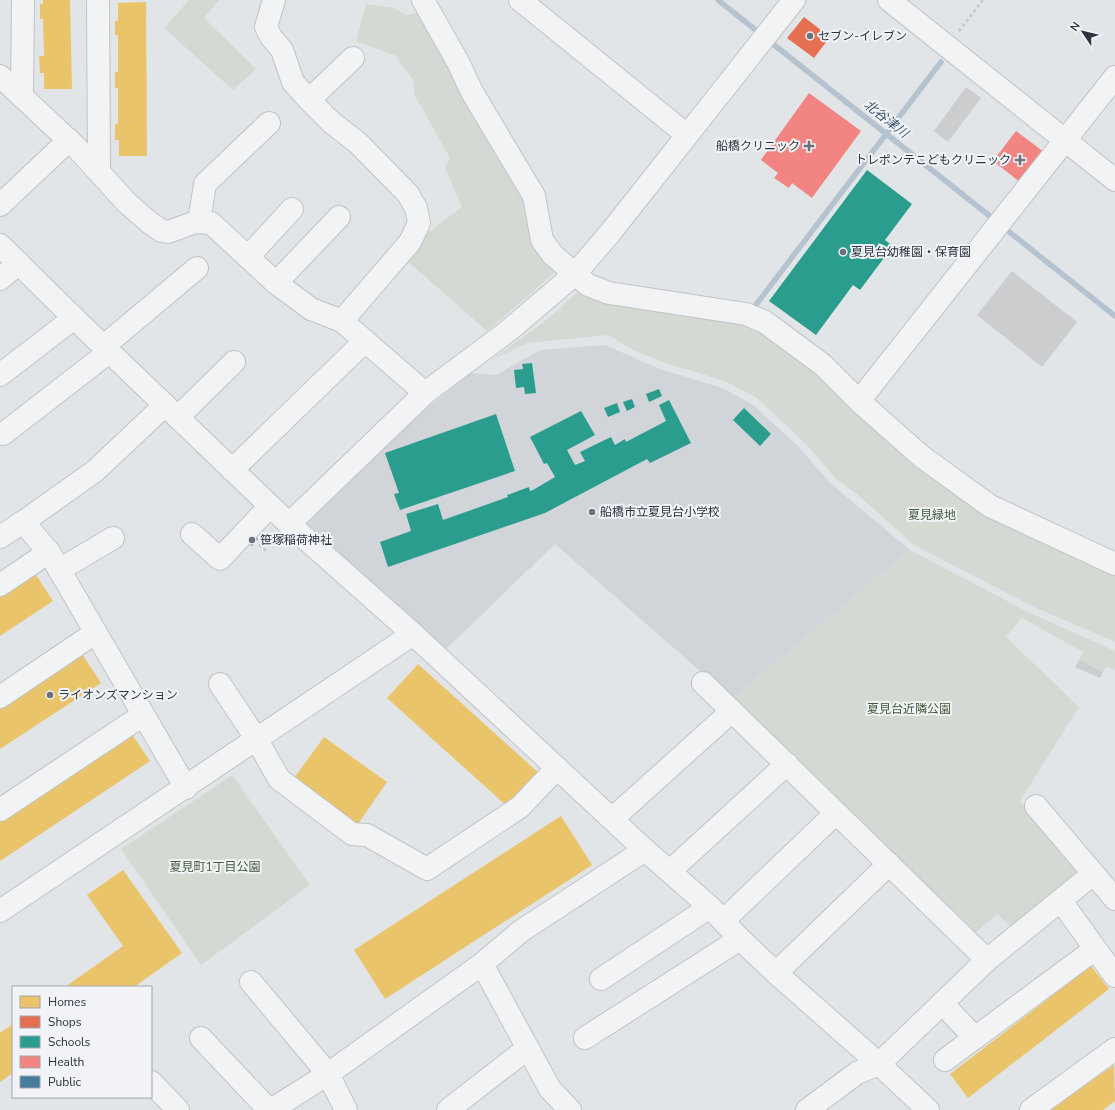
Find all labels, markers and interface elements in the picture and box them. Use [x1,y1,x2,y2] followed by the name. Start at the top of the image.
[1063,12,1103,52] north arrow
[1067,19,1084,34] text: N
[818,28,907,44] place label: セブン-イレブン
[805,31,815,41] marker: セブン-イレブン
[860,96,914,143] water label: 北谷津川
[716,138,800,154] place label: 船橋クリニック
[803,140,815,152] marker: 船橋クリニック
[855,152,1011,168] place label: トレポンテこどもクリニック
[1014,154,1026,166] marker: トレポンテこどもクリニック
[851,244,971,260] place label: 夏見台幼稚園・保育園
[838,247,848,257] marker: 夏見台幼稚園・保育園
[600,504,720,520] place label: 船橋市立夏見台小学校
[587,507,597,517] marker: 船橋市立夏見台小学校
[908,507,956,523] park label: 夏見緑地
[260,532,332,548] place label: 笹塚稲荷神社
[247,535,257,545] marker: 笹塚稲荷神社
[58,687,178,703] place label: ライオンズマンション
[45,690,55,700] marker: ライオンズマンション
[867,701,951,717] park label: 夏見台近隣公園
[169,859,261,875] park label: 夏見町1丁目公園
[12,986,152,1098] legend
[48,994,86,1010] text: Homes
[48,1014,82,1030] text: Shops
[48,1034,91,1050] text: Schools
[48,1054,84,1070] text: Health
[48,1074,82,1090] text: Public

